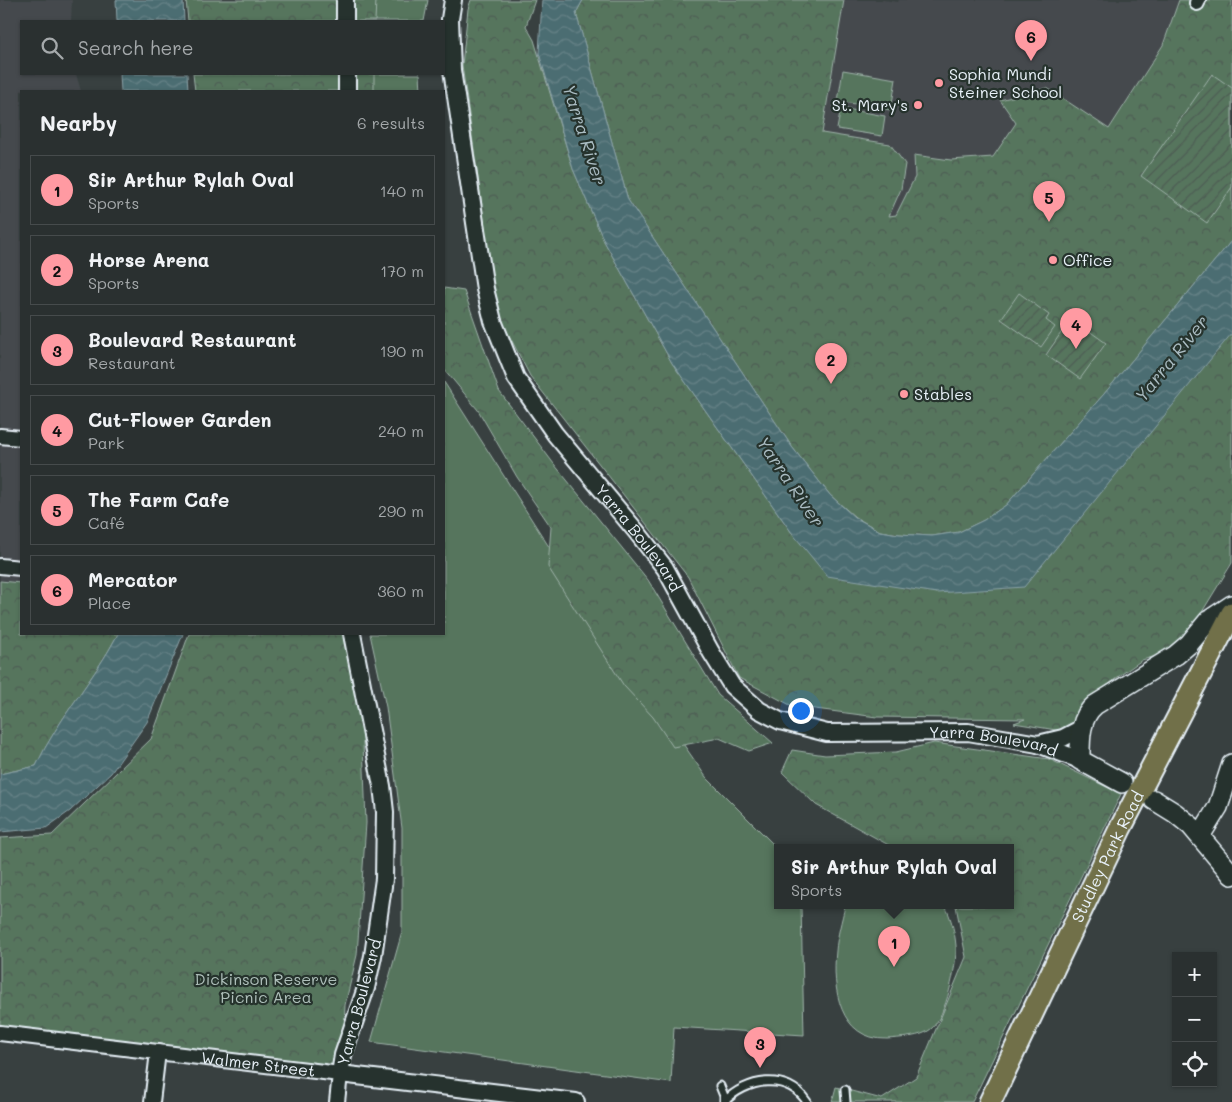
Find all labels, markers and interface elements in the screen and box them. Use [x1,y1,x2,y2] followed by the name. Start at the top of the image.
[20,20,445,75] search box
[1015,20,1047,61] pin: 6
[38,34,66,62] icon: search
[78,35,194,60] text: Search here
[949,63,1062,102] place label: Sophia Mundi Steiner School
[933,77,945,89] marker: Sophia Mundi Steiner School
[557,81,613,188] water label: Yarra River
[832,94,908,115] place label: St. Mary's
[912,99,924,111] marker: St. Mary's
[40,109,117,136] text: Nearby
[357,112,425,133] text: 6 results
[88,167,294,192] text: Sir Arthur Rylah Oval
[53,180,61,201] text: 1
[380,180,424,201] text: 140 m
[1033,181,1065,222] pin: 5
[88,192,139,213] text: Sports
[88,247,210,272] text: Horse Arena
[1063,249,1112,270] place label: Office
[1047,254,1059,266] marker: Office
[53,260,61,281] text: 2
[380,260,424,281] text: 170 m
[88,272,139,293] text: Sports
[1060,308,1092,349] pin: 4
[1129,310,1214,407] water label: Yarra River
[88,327,296,352] text: Boulevard Restaurant
[52,340,62,361] text: 3
[380,340,424,361] text: 190 m
[815,343,847,384] pin: 2
[88,352,176,373] text: Restaurant
[914,383,972,404] place label: Stables
[898,388,910,400] marker: Stables
[88,407,271,432] text: Cut-Flower Garden
[52,420,62,441] text: 4
[378,420,424,441] text: 240 m
[752,431,830,532] water label: Yarra River
[88,432,124,453] text: Park
[591,479,687,595] street label: Yarra Boulevard
[88,487,229,512] text: The Farm Cafe
[52,500,62,521] text: 5
[378,500,424,521] text: 290 m
[88,512,125,533] text: Café
[88,567,178,592] text: Mercator
[52,580,62,601] text: 6
[377,580,424,601] text: 360 m
[88,592,131,613] text: Place
[788,698,814,724] your location
[929,721,1061,761] street label: Yarra Boulevard
[1066,787,1148,926] street label: Studley Park Road
[774,844,1014,909] popup
[791,854,997,879] text: Sir Arthur Rylah Oval
[791,879,842,900] text: Sports
[878,926,910,967] pin: 1
[332,936,386,1068] street label: Yarra Boulevard
[1172,952,1217,1087] map controls
[1172,952,1217,997] button: +
[194,968,338,1007] park label: Dickinson Reserve Picnic Area
[1172,997,1217,1042] button: −
[744,1027,776,1068] pin: 3
[1172,1042,1217,1087] button: locate
[200,1046,316,1081] street label: Walmer Street

